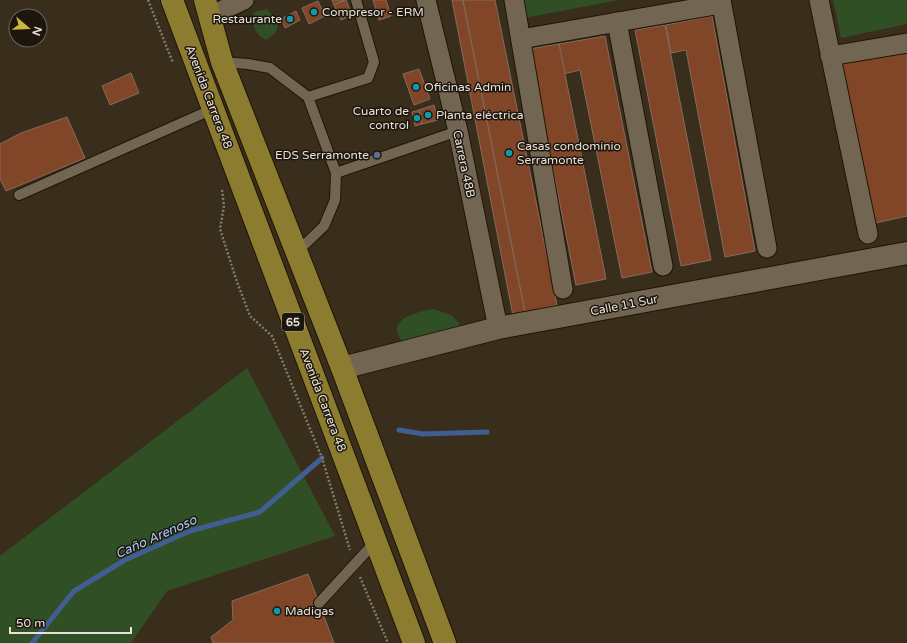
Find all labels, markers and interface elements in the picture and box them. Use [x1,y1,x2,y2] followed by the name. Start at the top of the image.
[322,5,424,19] place label: Compresor - ERM
[309,7,319,17] marker: Compresor - ERM
[8,8,48,48] north arrow
[213,12,282,26] place label: Restaurante
[285,14,295,24] marker: Restaurante
[29,25,45,37] text: N
[183,43,235,151] street label: Avenida Carrera 48
[424,80,511,94] place label: Oficinas Admin
[411,82,421,92] marker: Oficinas Admin
[353,104,409,132] place label: Cuarto de control
[436,108,524,122] place label: Planta eléctrica
[423,110,433,120] marker: Planta eléctrica
[412,113,422,123] marker: Cuarto de control
[450,129,478,199] street label: Carrera 48B
[517,139,621,167] place label: Casas condominio Serramonte
[275,148,369,162] place label: EDS Serramonte
[504,148,514,158] marker: Casas condominio Serramonte
[372,150,382,160] marker: EDS Serramonte
[589,292,659,318] street label: Calle 11 Sur
[282,313,304,331] road number: 65
[297,346,349,454] street label: Avenida Carrera 48
[113,512,200,562] water label: Caño Arenoso
[285,604,334,618] place label: Madigas
[272,606,282,616] marker: Madigas
[10,609,131,635] scale bar
[16,616,45,630] text: 50 m

